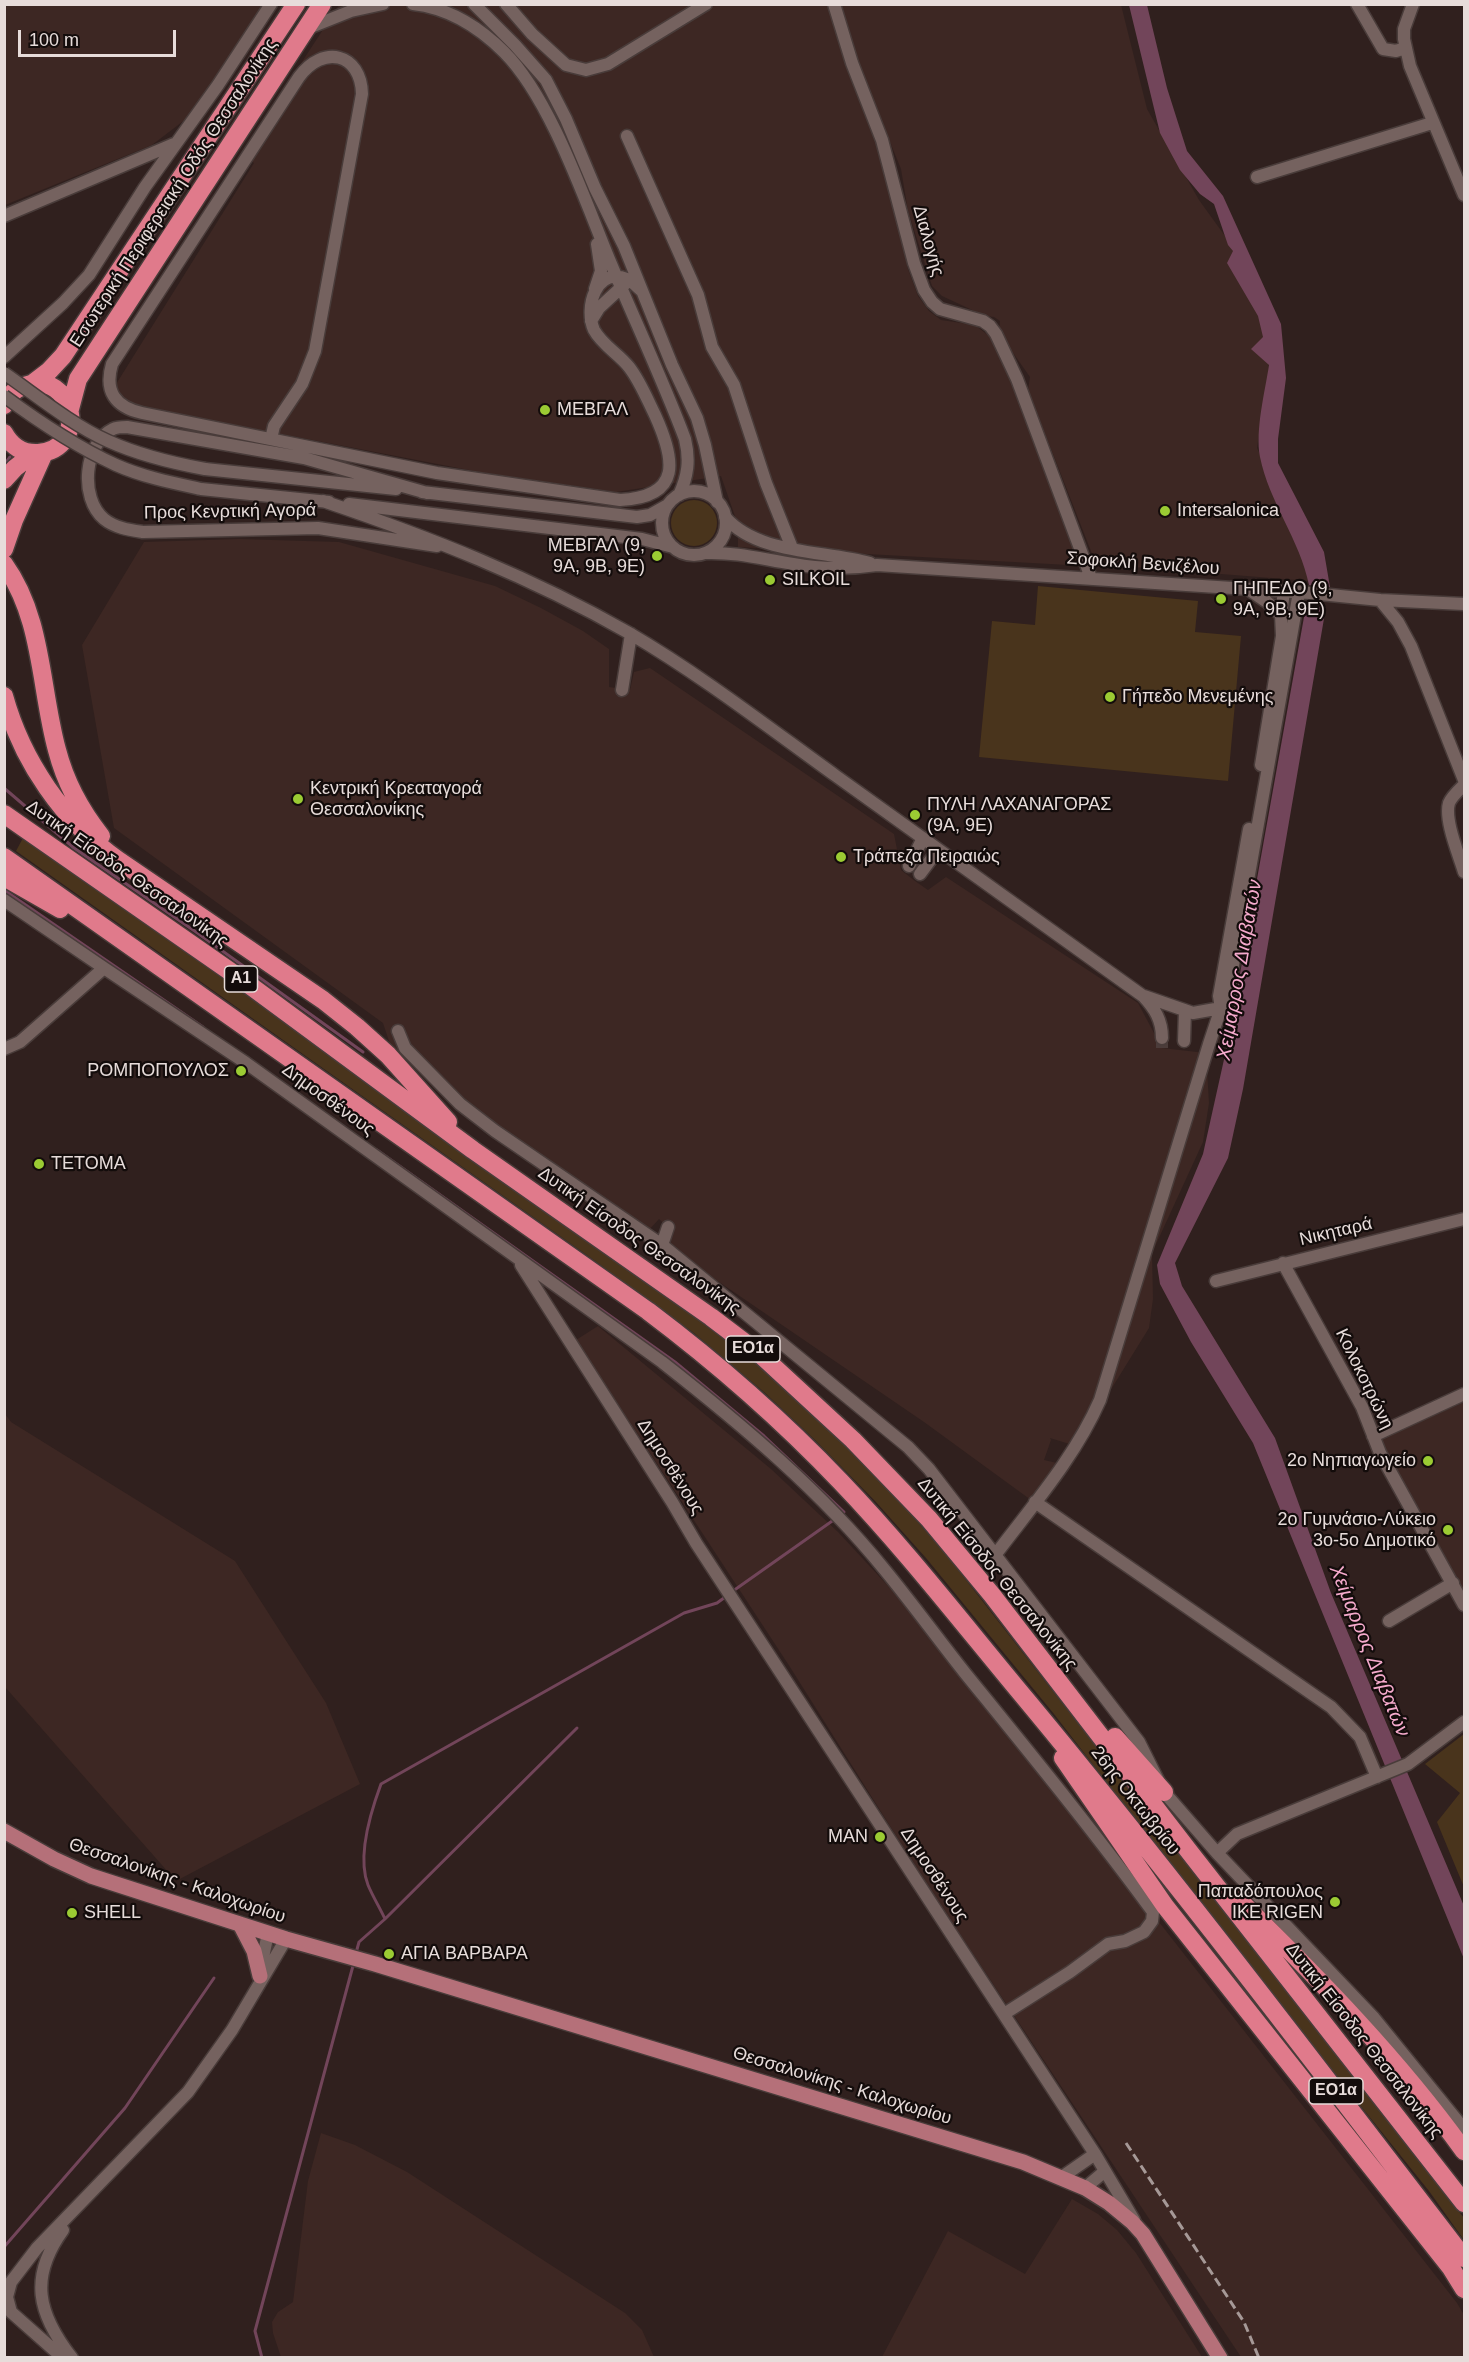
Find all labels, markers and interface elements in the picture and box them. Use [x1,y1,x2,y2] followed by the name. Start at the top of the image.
[21,18,178,56] scale bar
[29,30,79,50] text: 100 m
[66,35,282,351] street label: Εσωτερική Περιφερειακή Οδός Θεσσαλονίκης
[908,203,948,279] street label: Διαλογής
[557,399,628,421] place label: ΜΕΒΓΑΛ
[538,403,552,417] marker: ΜΕΒΓΑΛ
[144,500,316,524] street label: Προς Κενρτική Αγορά
[1177,500,1279,522] place label: Intersalonica
[1158,504,1172,518] marker: Intersalonica
[548,535,645,578] place label: ΜΕΒΓΑΛ (9, 9Α, 9Β, 9Ε)
[1066,548,1220,580] street label: Σοφοκλή Βενιζέλου
[650,549,664,563] marker: ΜΕΒΓΑΛ (9, 9Α, 9Β, 9Ε)
[782,569,850,591] place label: SILKOIL
[763,573,777,587] marker: SILKOIL
[1233,578,1333,620] place label: ΓΗΠΕΔΟ (9, 9Α, 9Β, 9Ε)
[1214,592,1228,606] marker: ΓΗΠΕΔΟ (9, 9Α, 9Β, 9Ε)
[1122,686,1274,708] place label: Γήπεδο Μενεμένης
[1103,690,1117,704] marker: Γήπεδο Μενεμένης
[310,778,482,820] place label: Κεντρική Κρεαταγορά Θεσσαλονίκης
[291,792,305,806] marker: Κεντρική Κρεαταγορά Θεσσαλονίκης
[927,794,1111,836] place label: ΠΥΛΗ ΛΑΧΑΝΑΓΟΡΑΣ (9Α, 9Ε)
[22,796,232,952] street label: Δυτική Είσοδος Θεσσαλονίκης
[908,808,922,822] marker: ΠΥΛΗ ΛΑΧΑΝΑΓΟΡΑΣ (9Α, 9Ε)
[853,846,1000,868] place label: Τράπεζα Πειραιώς
[834,850,848,864] marker: Τράπεζα Πειραιώς
[1212,878,1268,1062] water label: Χείμαρρος Διαβατών
[224,966,258,992] road number: Α1
[278,1059,378,1141] street label: Δημοσθένους
[87,1060,229,1082] place label: ΡΟΜΠΟΠΟΥΛΟΣ
[234,1064,248,1078] marker: ΡΟΜΠΟΠΟΥΛΟΣ
[51,1153,126,1175] place label: TETOMA
[32,1157,46,1171] marker: TETOMA
[534,1163,744,1319] street label: Δυτική Είσοδος Θεσσαλονίκης
[1298,1213,1374,1251] street label: Νικηταρά
[1330,1325,1398,1433] street label: Κολοκοτρώνη
[726,1336,780,1362] road number: ΕΟ1α
[632,1415,708,1519] street label: Δημοσθένους
[1287,1450,1416,1472] place label: 2ο Νηπιαγωγείο
[1421,1454,1435,1468] marker: 2ο Νηπιαγωγείο
[912,1473,1082,1675] street label: Δυτική Είσοδος Θεσσαλονίκης
[1277,1509,1436,1552] place label: 2ο Γυμνάσιο-Λύκειο 3ο-5ο Δημοτικό
[1441,1523,1455,1537] marker: 2ο Γυμνάσιο-Λύκειο 3ο-5ο Δημοτικό
[1324,1562,1414,1740] water label: Χείμαρρος Διαβατών
[1086,1742,1184,1860] street label: 26ης Οκτωβρίου
[895,1823,973,1927] street label: Δημοσθένους
[828,1826,868,1848] place label: ΜΑΝ
[873,1830,887,1844] marker: ΜΑΝ
[66,1834,288,1928] street label: Θεσσαλονίκης - Καλοχωρίου
[1198,1881,1323,1924] place label: Παπαδόπουλος ΙΚΕ RIGEN
[1328,1895,1342,1909] marker: Παπαδόπουλος ΙΚΕ RIGEN
[84,1902,141,1924] place label: SHELL
[65,1906,79,1920] marker: SHELL
[1281,1939,1447,2143] street label: Δυτική Είσοδος Θεσσαλονίκης
[401,1943,528,1965] place label: ΑΓΙΑ ΒΑΡΒΑΡΑ
[382,1947,396,1961] marker: ΑΓΙΑ ΒΑΡΒΑΡΑ
[730,2042,954,2130] street label: Θεσσαλονίκης - Καλοχωρίου
[1309,2078,1363,2104] road number: ΕΟ1α

